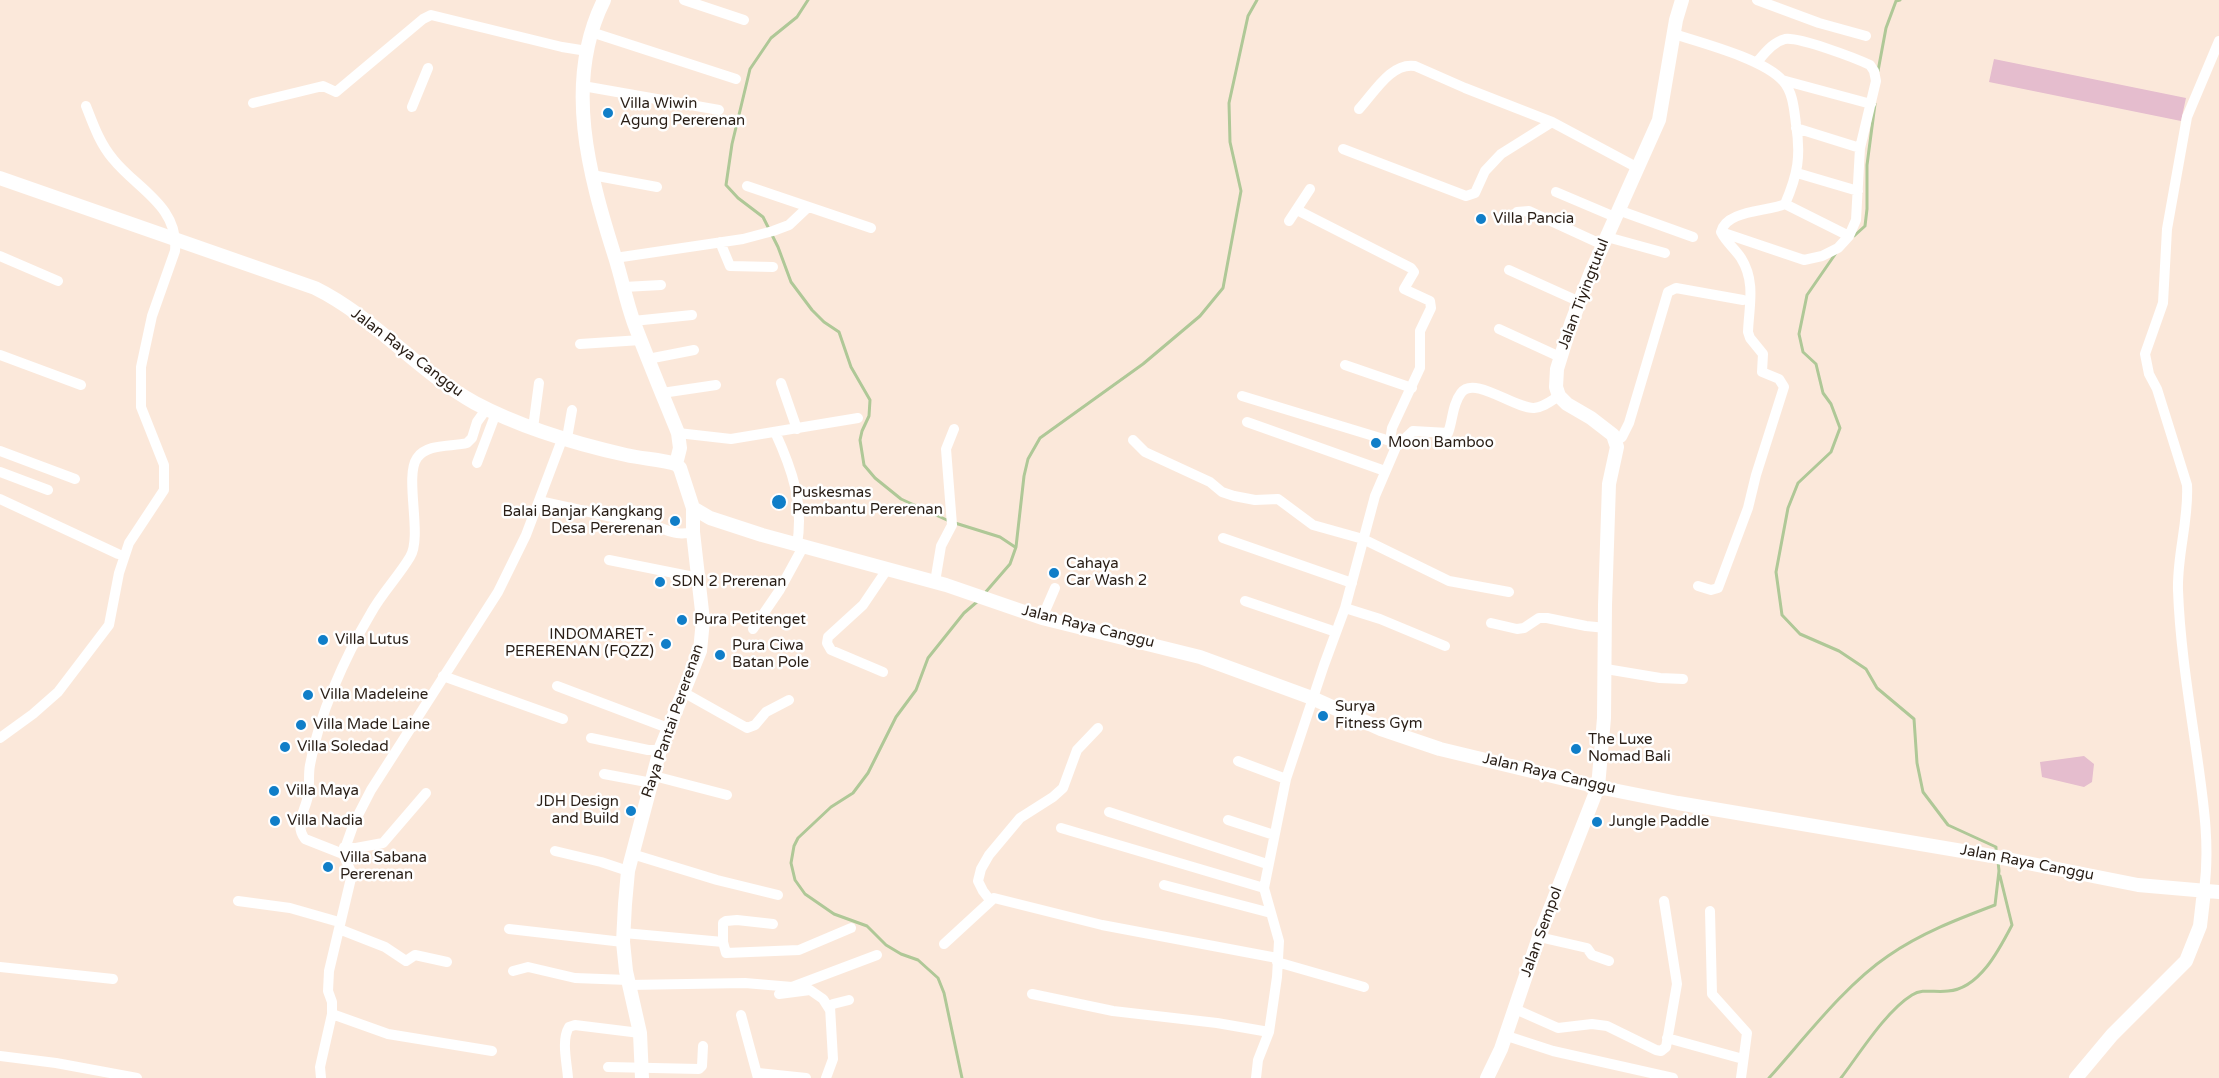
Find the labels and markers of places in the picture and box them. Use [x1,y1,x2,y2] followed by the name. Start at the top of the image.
[620,95,745,130] place label: Villa Wiwin Agung Pererenan
[601,106,615,120] marker: Villa Wiwin Agung Pererenan
[1493,210,1574,228] place label: Villa Pancia
[1474,212,1488,226] marker: Villa Pancia
[1388,434,1494,452] place label: Moon Bamboo
[1369,436,1383,450] marker: Moon Bamboo
[792,484,943,519] place label: Puskesmas Pembantu Pererenan
[770,493,788,511] marker: Puskesmas Pembantu Pererenan
[502,503,663,538] place label: Balai Banjar Kangkang Desa Pererenan
[668,514,682,528] marker: Balai Banjar Kangkang Desa Pererenan
[1066,555,1147,590] place label: Cahaya Car Wash 2
[1047,566,1061,580] marker: Cahaya Car Wash 2
[672,573,786,591] place label: SDN 2 Prerenan
[653,575,667,589] marker: SDN 2 Prerenan
[694,611,806,629] place label: Pura Petitenget
[675,613,689,627] marker: Pura Petitenget
[505,626,654,661] place label: INDOMARET - PERERENAN (FQZZ)
[335,631,409,649] place label: Villa Lutus
[316,633,330,647] marker: Villa Lutus
[659,637,673,651] marker: INDOMARET - PERERENAN (FQZZ)
[732,637,809,672] place label: Pura Ciwa Batan Pole
[713,648,727,662] marker: Pura Ciwa Batan Pole
[320,686,428,704] place label: Villa Madeleine
[301,688,315,702] marker: Villa Madeleine
[1335,698,1423,733] place label: Surya Fitness Gym
[1316,709,1330,723] marker: Surya Fitness Gym
[313,716,430,734] place label: Villa Made Laine
[294,718,308,732] marker: Villa Made Laine
[1588,731,1671,766] place label: The Luxe Nomad Bali
[297,738,389,756] place label: Villa Soledad
[278,740,292,754] marker: Villa Soledad
[1569,742,1583,756] marker: The Luxe Nomad Bali
[286,782,359,800] place label: Villa Maya
[267,784,281,798] marker: Villa Maya
[537,793,619,828] place label: JDH Design and Build
[624,804,638,818] marker: JDH Design and Build
[287,812,363,830] place label: Villa Nadia
[1609,813,1709,831] place label: Jungle Paddle
[268,814,282,828] marker: Villa Nadia
[1590,815,1604,829] marker: Jungle Paddle
[340,849,427,884] place label: Villa Sabana Pererenan
[321,860,335,874] marker: Villa Sabana Pererenan

